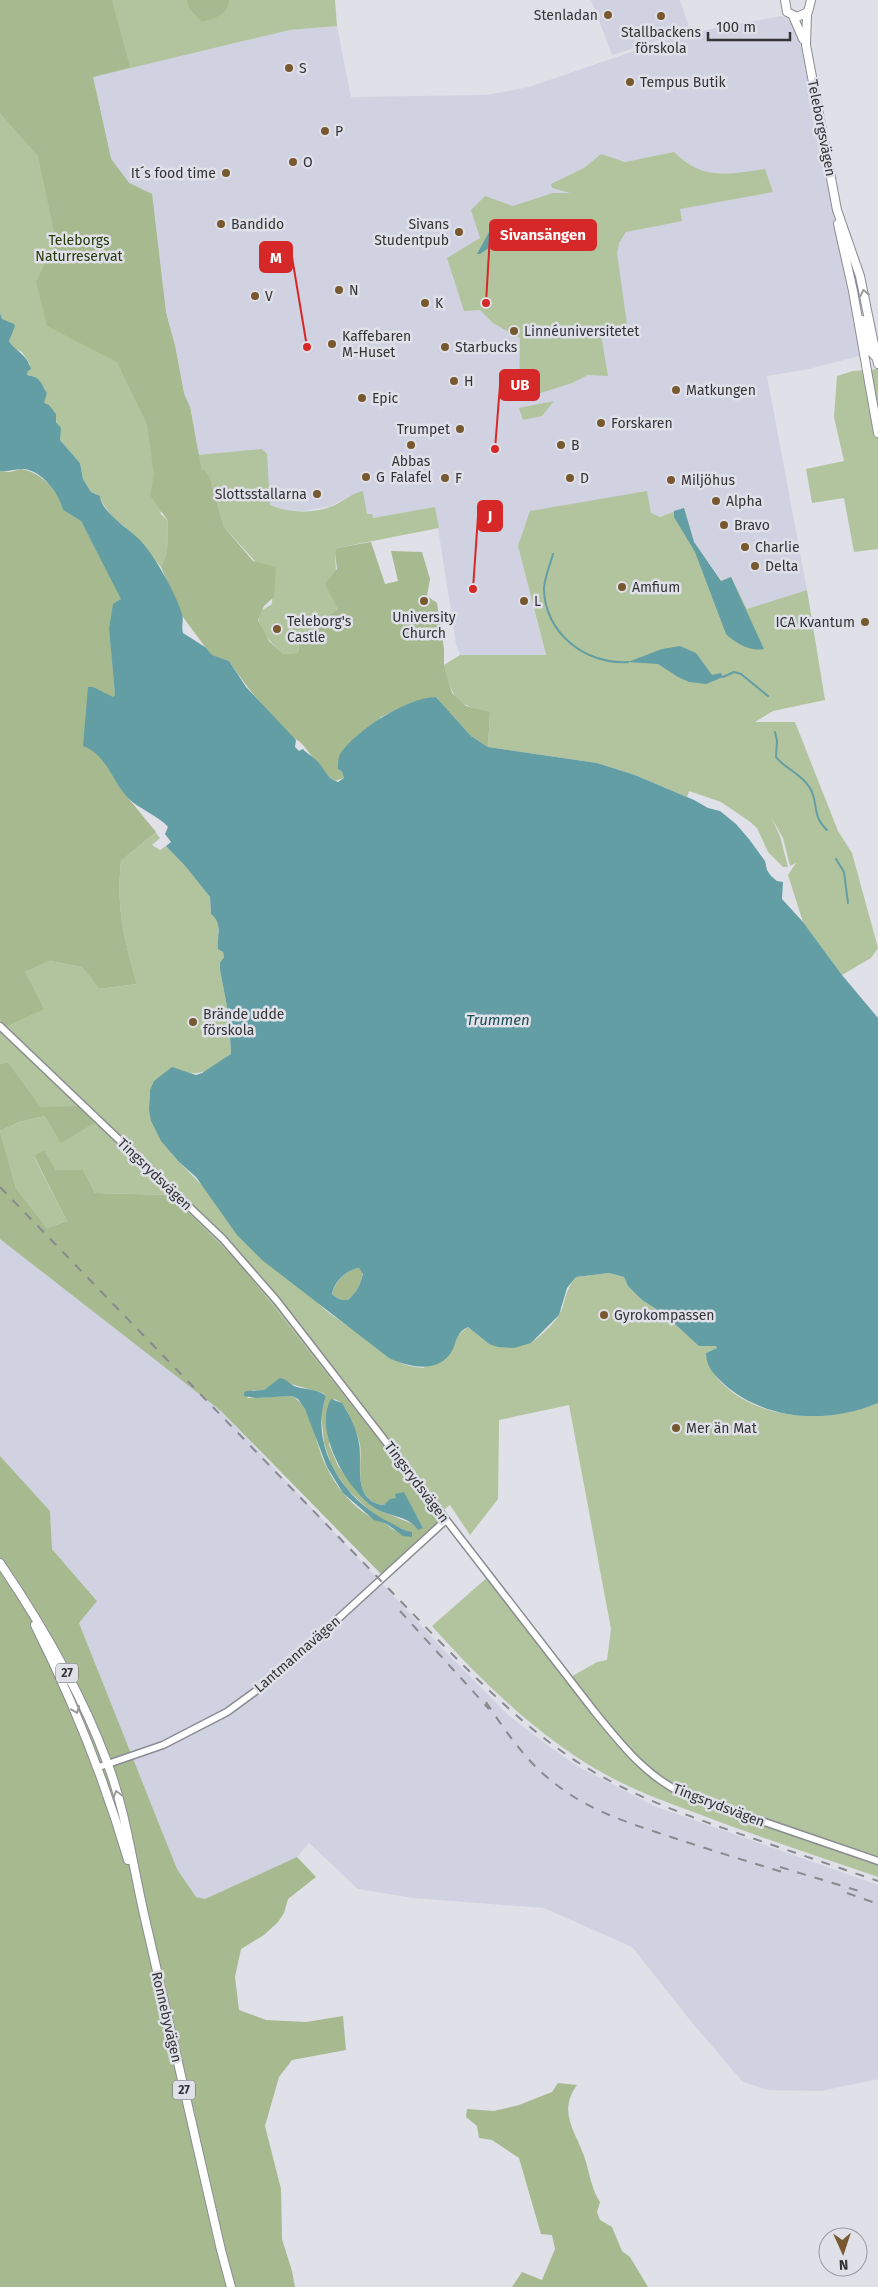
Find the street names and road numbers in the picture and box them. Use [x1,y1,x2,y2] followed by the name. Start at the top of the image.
[804,78,839,178] street label: Teleborgsvägen
[114,1135,195,1214] street label: Tingsrydsvägen
[381,1438,453,1526] street label: Tingsrydsvägen
[251,1612,344,1696] street label: Lantmannavägen
[56,1664,78,1682] road number: 27
[670,1780,767,1831] street label: Tingsrydsvägen
[148,1970,185,2064] street label: Ronnebyvägen
[173,2080,195,2100] road number: 27

